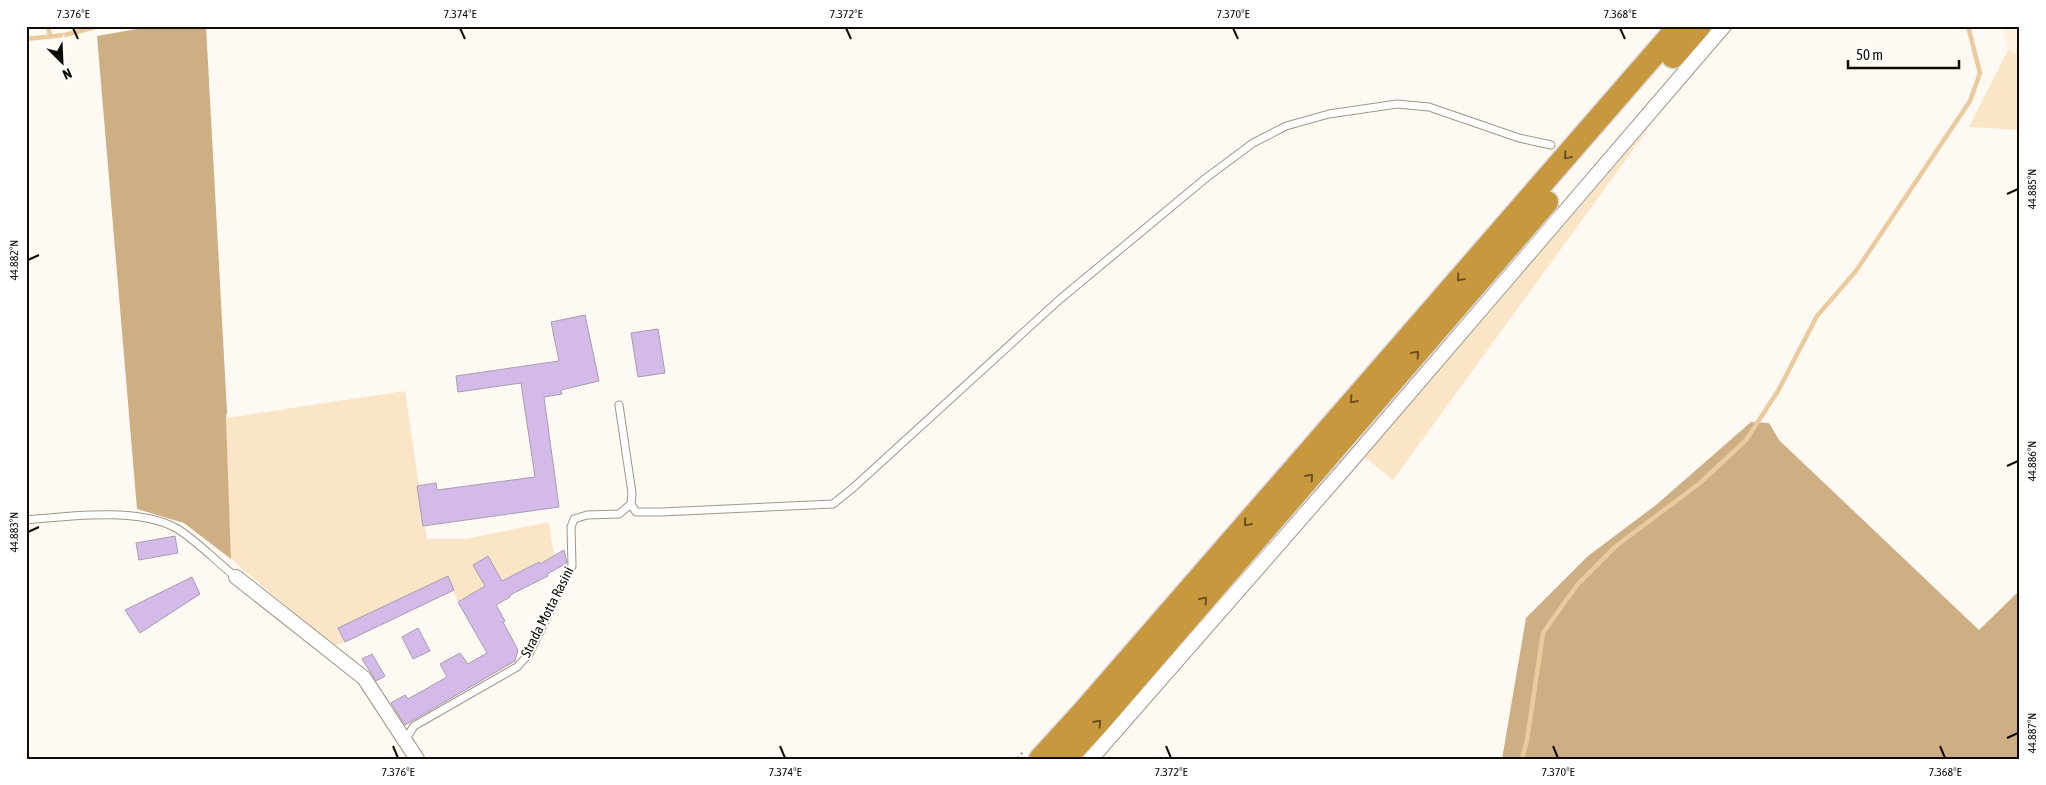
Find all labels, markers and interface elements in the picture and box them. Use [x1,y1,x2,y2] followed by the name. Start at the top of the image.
[56,7,90,21] text: 7.376°E
[443,7,477,21] text: 7.374°E
[829,7,863,21] text: 7.372°E
[1216,7,1250,21] text: 7.370°E
[1603,7,1637,21] text: 7.368°E
[38,38,88,88] north arrow
[1848,38,1960,70] scale bar
[1856,46,1883,63] text: 50 m
[60,65,74,83] text: N
[1564,150,1573,159] one-way arrow
[2025,169,2039,209] text: 44.885°N
[7,240,21,280] text: 44.882°N
[1457,272,1466,281] one-way arrow
[1410,351,1419,360] one-way arrow
[1350,395,1359,404] one-way arrow
[2025,441,2039,481] text: 44.886°N
[1304,474,1313,483] one-way arrow
[7,512,21,552] text: 44.883°N
[1244,517,1252,526] one-way arrow
[517,564,577,660] street label: Strada Motta Rasini
[1198,597,1207,606] one-way arrow
[2025,713,2039,753] text: 44.887°N
[1092,719,1101,728] one-way arrow
[381,765,415,779] text: 7.376°E
[768,765,802,779] text: 7.374°E
[1154,765,1188,779] text: 7.372°E
[1541,765,1575,779] text: 7.370°E
[1928,765,1962,779] text: 7.368°E

